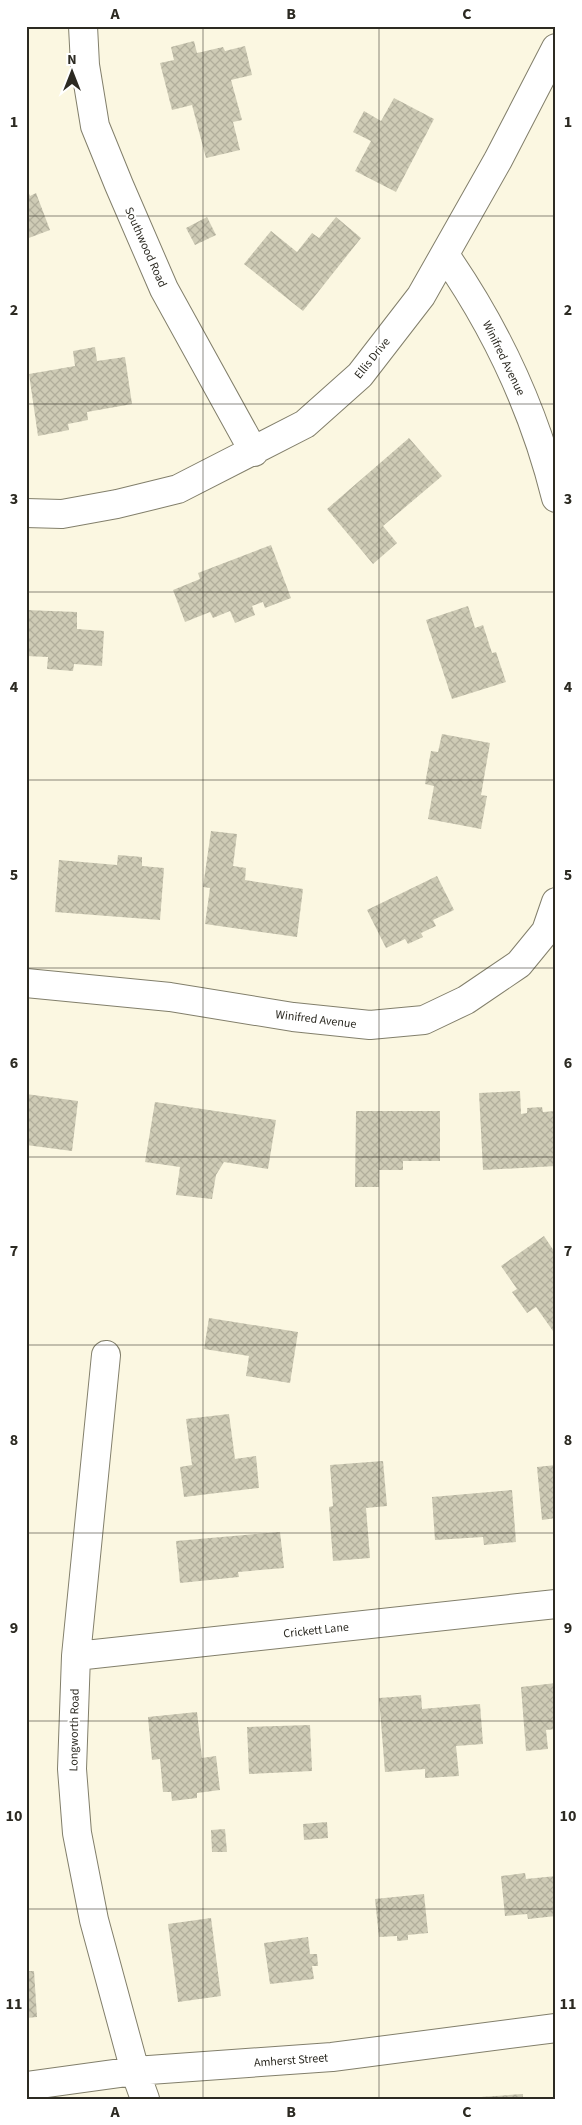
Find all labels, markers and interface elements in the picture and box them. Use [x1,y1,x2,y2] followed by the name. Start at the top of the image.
[109,3,120,25] text: A
[286,3,296,25] text: B
[462,3,472,25] text: C
[48,48,98,98] north arrow
[67,50,77,70] text: N
[10,111,18,133] text: 1
[564,111,572,133] text: 1
[120,204,171,290] street label: Southwood Road
[10,299,18,321] text: 2
[564,299,572,321] text: 2
[478,318,529,399] street label: Winifred Avenue
[350,334,394,383] street label: Ellis Drive
[10,488,18,510] text: 3
[564,488,572,510] text: 3
[10,676,19,698] text: 4
[564,676,573,698] text: 4
[10,864,18,886] text: 5
[564,864,572,886] text: 5
[274,1006,357,1033] street label: Winifred Avenue
[10,1052,18,1074] text: 6
[564,1052,572,1074] text: 6
[10,1240,18,1262] text: 7
[564,1240,572,1262] text: 7
[10,1429,18,1451] text: 8
[564,1429,572,1451] text: 8
[10,1617,18,1639] text: 9
[564,1617,572,1639] text: 9
[283,1619,350,1642] street label: Crickett Lane
[65,1688,84,1772] street label: Longworth Road
[6,1805,22,1827] text: 10
[560,1805,576,1827] text: 10
[6,1993,22,2015] text: 11
[560,1993,576,2015] text: 11
[253,2049,329,2072] street label: Amherst Street
[109,2101,120,2123] text: A
[286,2101,296,2123] text: B
[462,2101,472,2123] text: C

